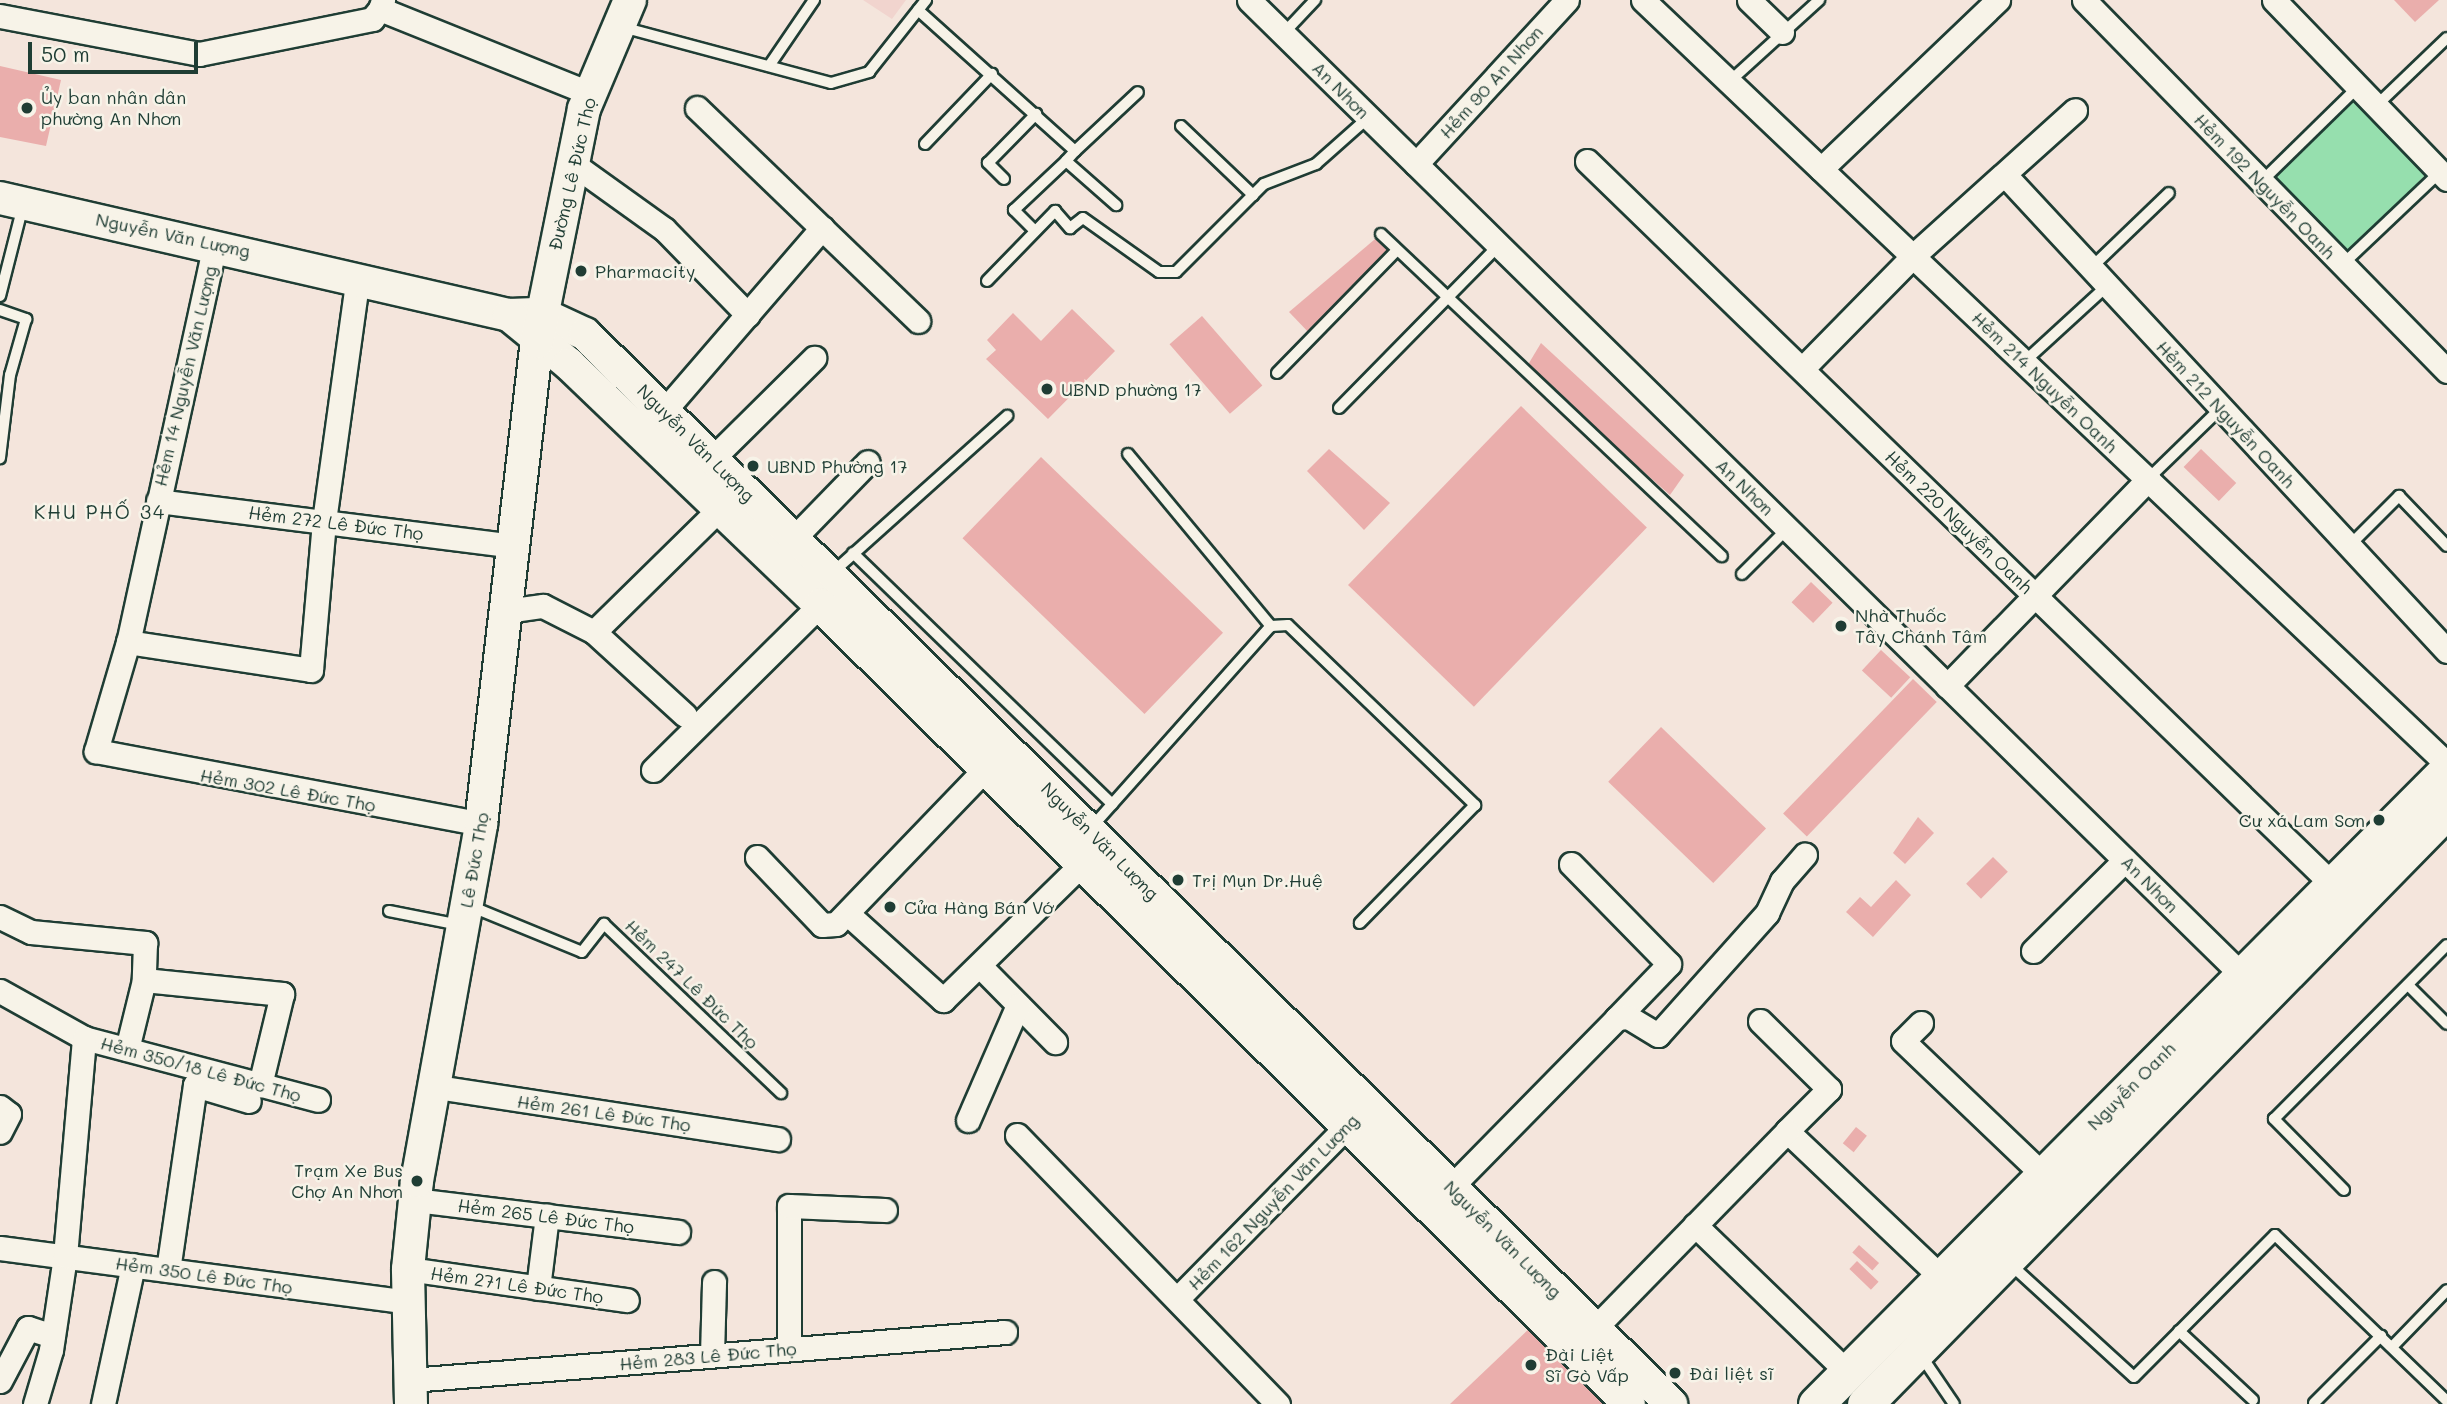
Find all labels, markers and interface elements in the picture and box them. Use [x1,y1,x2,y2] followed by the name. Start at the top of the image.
[1435,21,1547,143] street label: Hẻm 90 An Nhơn
[32,28,201,72] scale bar
[41,40,90,67] text: 50 m
[1308,57,1374,123] street label: An Nhơn
[41,87,186,130] place label: Ủy ban nhân dân phường An Nhơn
[544,96,600,252] street label: Đường Lê Đức Thọ
[19,100,35,116] marker: Ủy ban nhân dân phường An Nhơn
[2190,109,2340,263] street label: Hẻm 192 Nguyễn Oanh
[94,208,252,262] street label: Nguyễn Văn Lượng
[595,260,695,282] place label: Pharmacity
[573,263,589,279] marker: Pharmacity
[149,264,221,488] street label: Hẻm 14 Nguyễn Văn Lượng
[1968,307,2122,457] street label: Hẻm 214 Nguyễn Oanh
[2152,336,2300,492] street label: Hẻm 212 Nguyễn Oanh
[1061,378,1202,400] place label: UBND phường 17
[633,380,759,506] street label: Nguyễn Văn Lượng
[1039,381,1055,397] marker: UBND phường 17
[1881,446,2037,598] street label: Hẻm 220 Nguyễn Oanh
[1712,454,1778,520] street label: An Nhơn
[767,455,907,477] place label: UBND Phường 17
[745,458,761,474] marker: UBND Phường 17
[35,501,165,523] district label: KHU PHỐ 34
[247,502,425,544] street label: Hẻm 272 Lê Đức Thọ
[1855,605,1987,648] place label: Nhà Thuốc Tây Chánh Tâm
[1833,618,1849,634] marker: Nhà Thuốc Tây Chánh Tâm
[199,764,377,816] street label: Hẻm 302 Lê Đức Thọ
[1037,778,1163,904] street label: Nguyễn Văn Lượng
[2239,809,2365,831] place label: Cư xá Lam Sơn
[455,811,493,909] street label: Lê Đức Thọ
[2371,812,2387,828] marker: Cư xá Lam Sơn
[2117,851,2183,917] street label: An Nhơn
[1192,869,1323,891] place label: Trị Mụn Dr.Huệ
[1170,872,1186,888] marker: Trị Mụn Dr.Huệ
[904,896,1053,918] place label: Cửa Hàng Bán Vớ
[882,899,898,915] marker: Cửa Hàng Bán Vớ
[621,915,763,1053] street label: Hẻm 247 Lê Đức Thọ
[98,1032,304,1106] street label: Hẻm 350/18 Lê Đức Thọ
[2083,1038,2179,1134] street label: Nguyễn Oanh
[516,1090,692,1136] street label: Hẻm 261 Lê Đức Thọ
[1183,1110,1363,1294] street label: Hẻm 162 Nguyễn Văn Lượng
[291,1160,403,1202] place label: Trạm Xe Bus Chợ An Nhơn
[409,1173,425,1189] marker: Trạm Xe Bus Chợ An Nhơn
[1440,1176,1566,1302] street label: Nguyễn Văn Lượng
[457,1194,635,1238] street label: Hẻm 265 Lê Đức Thọ
[114,1252,294,1298] street label: Hẻm 350 Lê Đức Thọ
[429,1262,605,1308] street label: Hẻm 271 Lê Đức Thọ
[619,1337,797,1375] street label: Hẻm 283 Lê Đức Thọ
[1545,1344,1629,1386] place label: Đài Liệt Sĩ Gò Vấp
[1523,1357,1539,1373] marker: Đài Liệt Sĩ Gò Vấp
[1689,1362,1774,1384] place label: Đài liệt sĩ
[1667,1365,1683,1381] marker: Đài liệt sĩ

